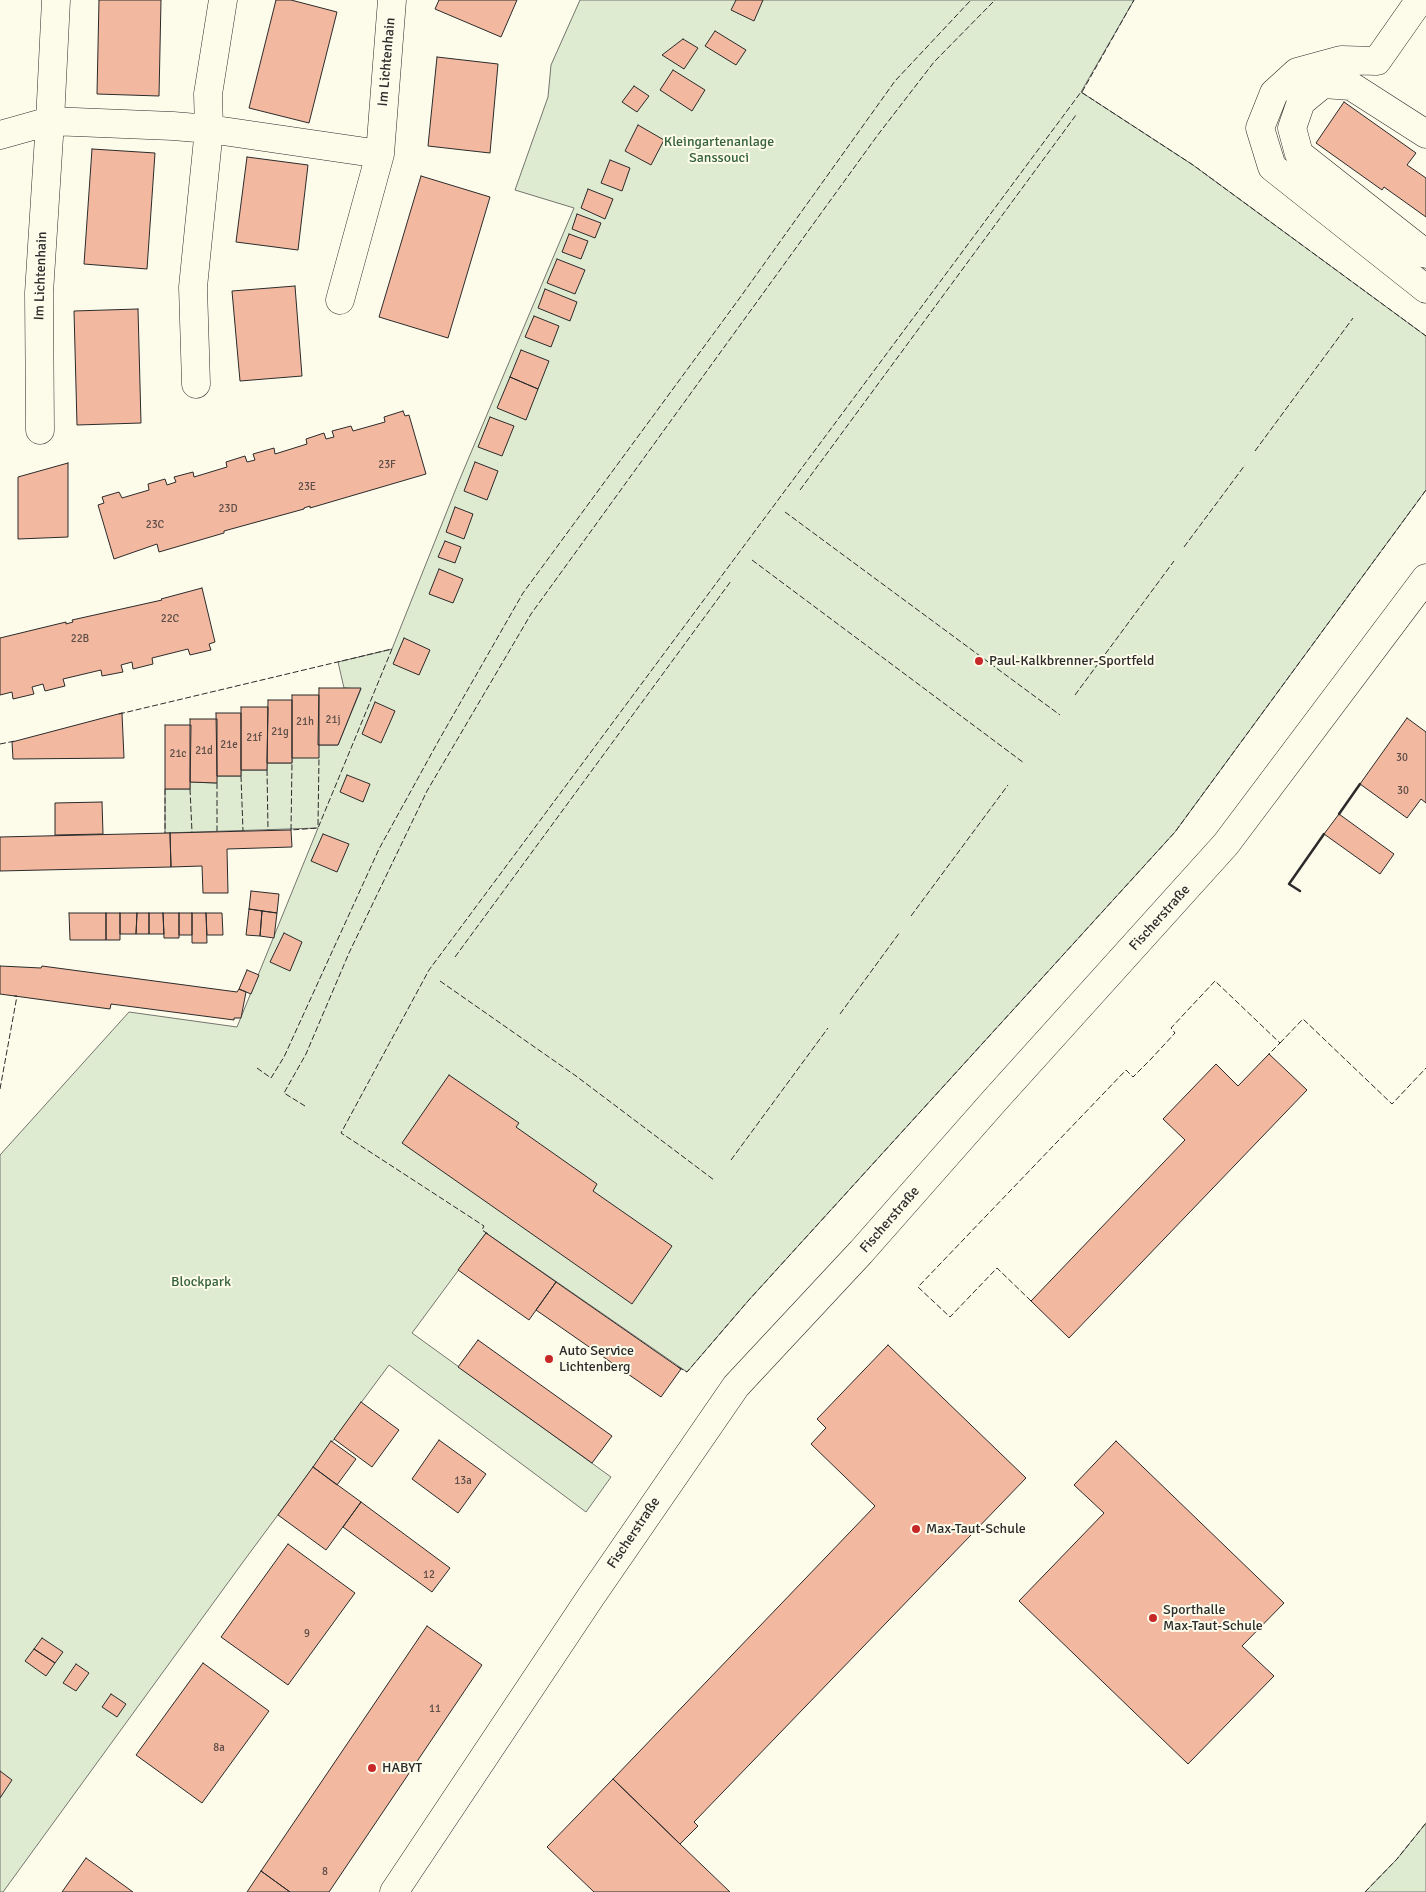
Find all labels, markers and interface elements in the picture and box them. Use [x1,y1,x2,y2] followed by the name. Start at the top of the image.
[375,17,399,107] street label: Im Lichtenhain
[664,134,774,166] park label: Kleingartenanlage Sanssouci
[31,231,51,321] street label: Im Lichtenhain
[378,458,396,472] house number: 23F
[298,480,316,494] house number: 23E
[218,502,238,516] house number: 23D
[146,518,164,532] house number: 23C
[161,612,179,626] house number: 22C
[71,632,89,646] house number: 22B
[989,653,1155,669] place label: Paul-Kalkbrenner-Sportfeld
[973,655,985,667] marker: Paul-Kalkbrenner-Sportfeld
[326,713,340,727] house number: 21j
[296,715,314,729] house number: 21h
[271,725,289,739] house number: 21g
[246,731,262,745] house number: 21f
[220,738,238,752] house number: 21e
[195,744,213,758] house number: 21d
[169,747,187,761] house number: 21c
[1396,751,1408,765] house number: 30
[1397,784,1409,798] house number: 30
[1126,882,1194,954] street label: Fischerstraße
[857,1183,923,1257] street label: Fischerstraße
[171,1274,231,1290] park label: Blockpark
[559,1343,634,1375] place label: Auto Service Lichtenberg
[543,1353,555,1365] marker: Auto Service Lichtenberg
[454,1474,472,1488] house number: 13a
[604,1494,664,1572] street label: Fischerstraße
[926,1521,1026,1537] place label: Max-Taut-Schule
[910,1523,922,1535] marker: Max-Taut-Schule
[423,1568,435,1582] house number: 12
[1163,1602,1263,1634] place label: Sporthalle Max-Taut-Schule
[1147,1612,1159,1624] marker: Sporthalle Max-Taut-Schule
[304,1627,310,1641] house number: 9
[429,1702,441,1716] house number: 11
[213,1741,225,1755] house number: 8a
[382,1760,422,1776] place label: HABYT
[366,1762,378,1774] marker: HABYT
[322,1865,328,1879] house number: 8

